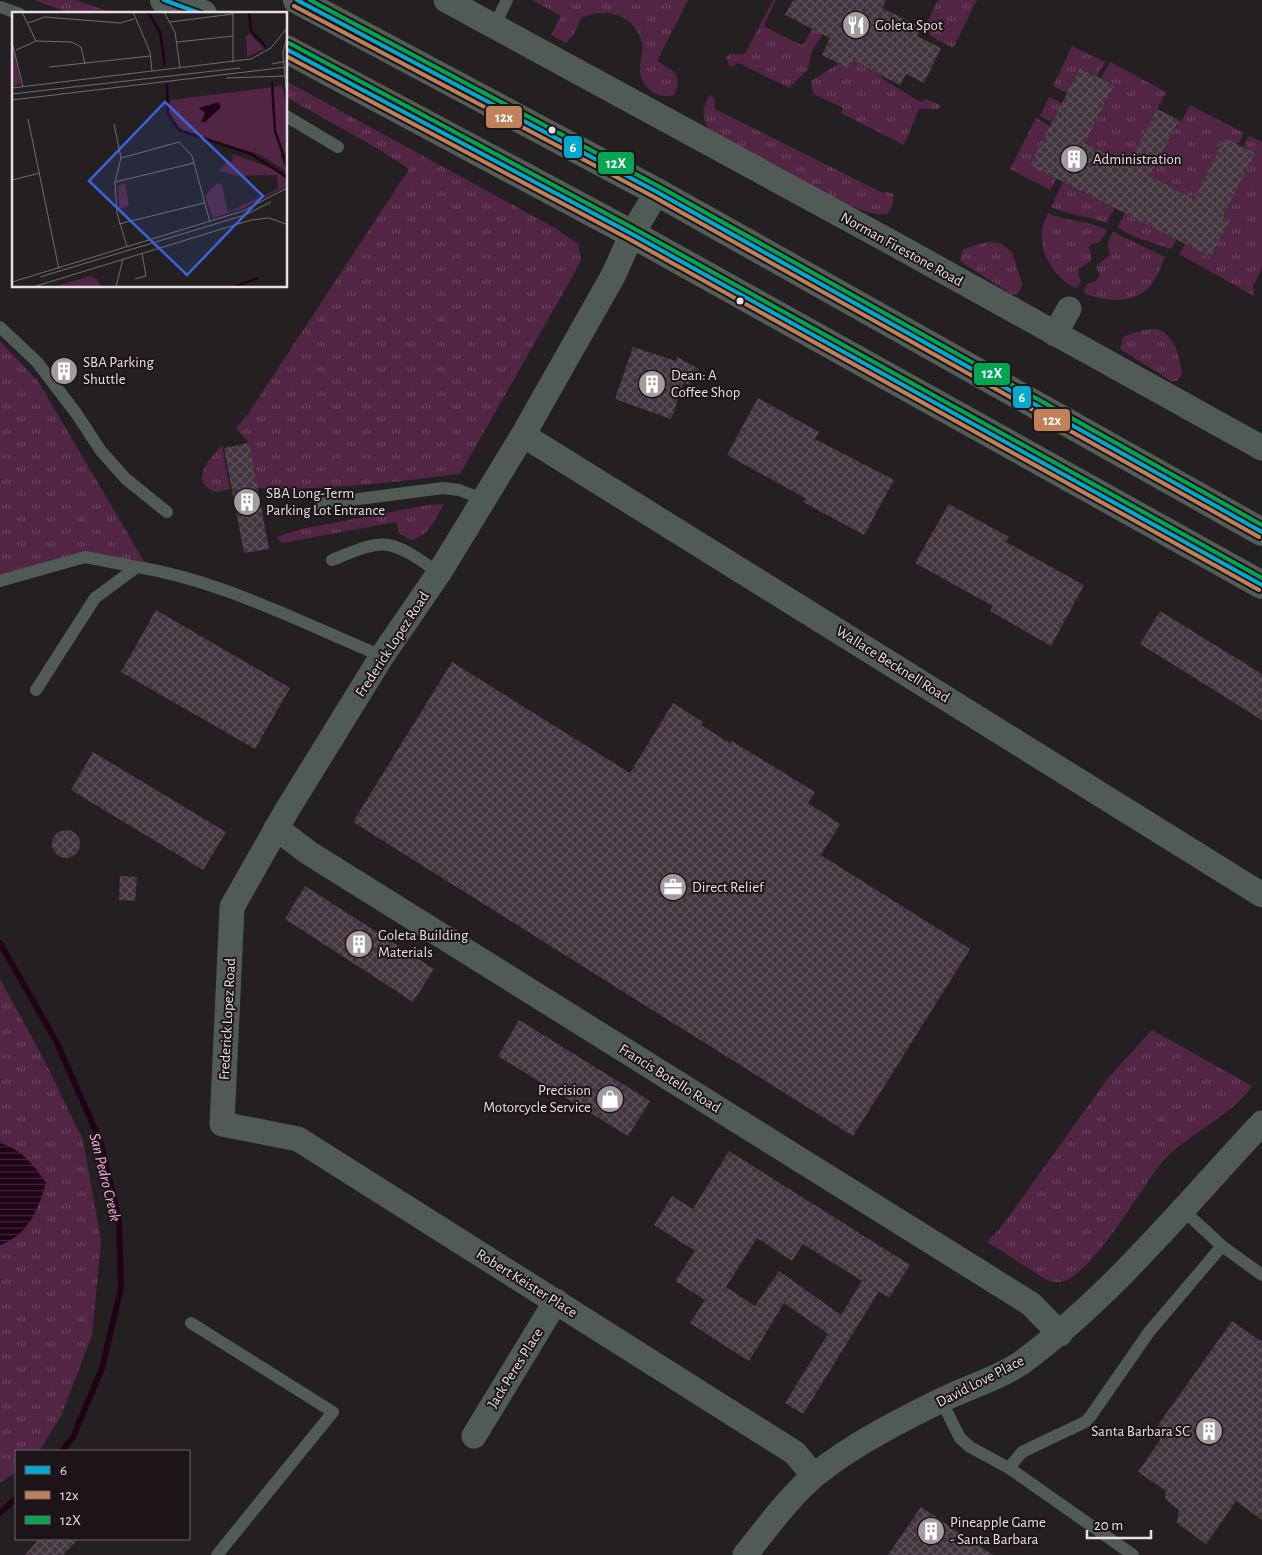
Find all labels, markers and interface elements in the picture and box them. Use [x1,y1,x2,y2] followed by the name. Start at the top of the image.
[841,10,871,40] restaurant icon: Goleta Spot
[12,12,288,288] inset map
[875,18,943,33] place label: Goleta Spot
[485,105,523,129] line badge: 12x
[495,111,514,125] text: 12x
[547,125,557,135] unlabelled marker
[563,135,583,159] line badge: 6
[570,141,577,155] text: 6
[1059,144,1089,174] building icon: Administration
[597,151,635,175] line badge: 12X
[1093,152,1182,167] place label: Administration
[606,157,626,171] text: 12X
[838,210,966,289] street label: Norman Firestone Road
[735,296,745,306] unlabelled marker
[83,355,155,387] place label: SBA Parking Shuttle
[49,356,79,386] building icon: SBA Parking Shuttle
[973,362,1011,386] line badge: 12X
[982,367,1002,381] text: 12X
[671,368,740,400] place label: Dean: A Coffee Shop
[637,369,667,399] building icon: Dean: A Coffee Shop
[1012,385,1032,409] line badge: 6
[1019,391,1026,405] text: 6
[1033,408,1071,432] line badge: 12x
[1043,414,1062,428] text: 12x
[266,486,385,518] place label: SBA Long-Term Parking Lot Entrance
[232,487,262,517] building icon: SBA Long-Term Parking Lot Entrance
[353,589,432,700] street label: Frederick Lopez Road
[833,623,952,706] street label: Wallace Becknell Road
[658,872,688,902] office icon: Direct Relief
[692,880,765,895] place label: Direct Relief
[378,928,469,960] place label: Goleta Building Materials
[344,929,374,959] building icon: Goleta Building Materials
[217,957,238,1081] street label: Frederick Lopez Road
[616,1041,723,1116] street label: Francis Botello Road
[483,1083,591,1115] place label: Precision Motorcycle Service
[595,1084,625,1114] shop icon: Precision Motorcycle Service
[86,1131,124,1223] water label: San Pedro Creek
[474,1246,580,1320] street label: Robert Keister Place
[485,1325,546,1411] street label: Jack Peres Place
[934,1353,1027,1410] street label: David Love Place
[1194,1416,1224,1446] building icon: Santa Barbara SC
[1091,1424,1190,1439] place label: Santa Barbara SC
[15,1450,190,1540] legend
[60,1463,67,1478] text: 6
[60,1488,79,1503] text: 12x
[1087,1508,1151,1540] scale bar
[60,1513,81,1528] text: 12X
[950,1515,1046,1547] place label: Pineapple Game - Santa Barbara
[916,1516,946,1546] building icon: Pineapple Game - Santa Barbara
[1094,1518,1123,1533] text: 20 m

